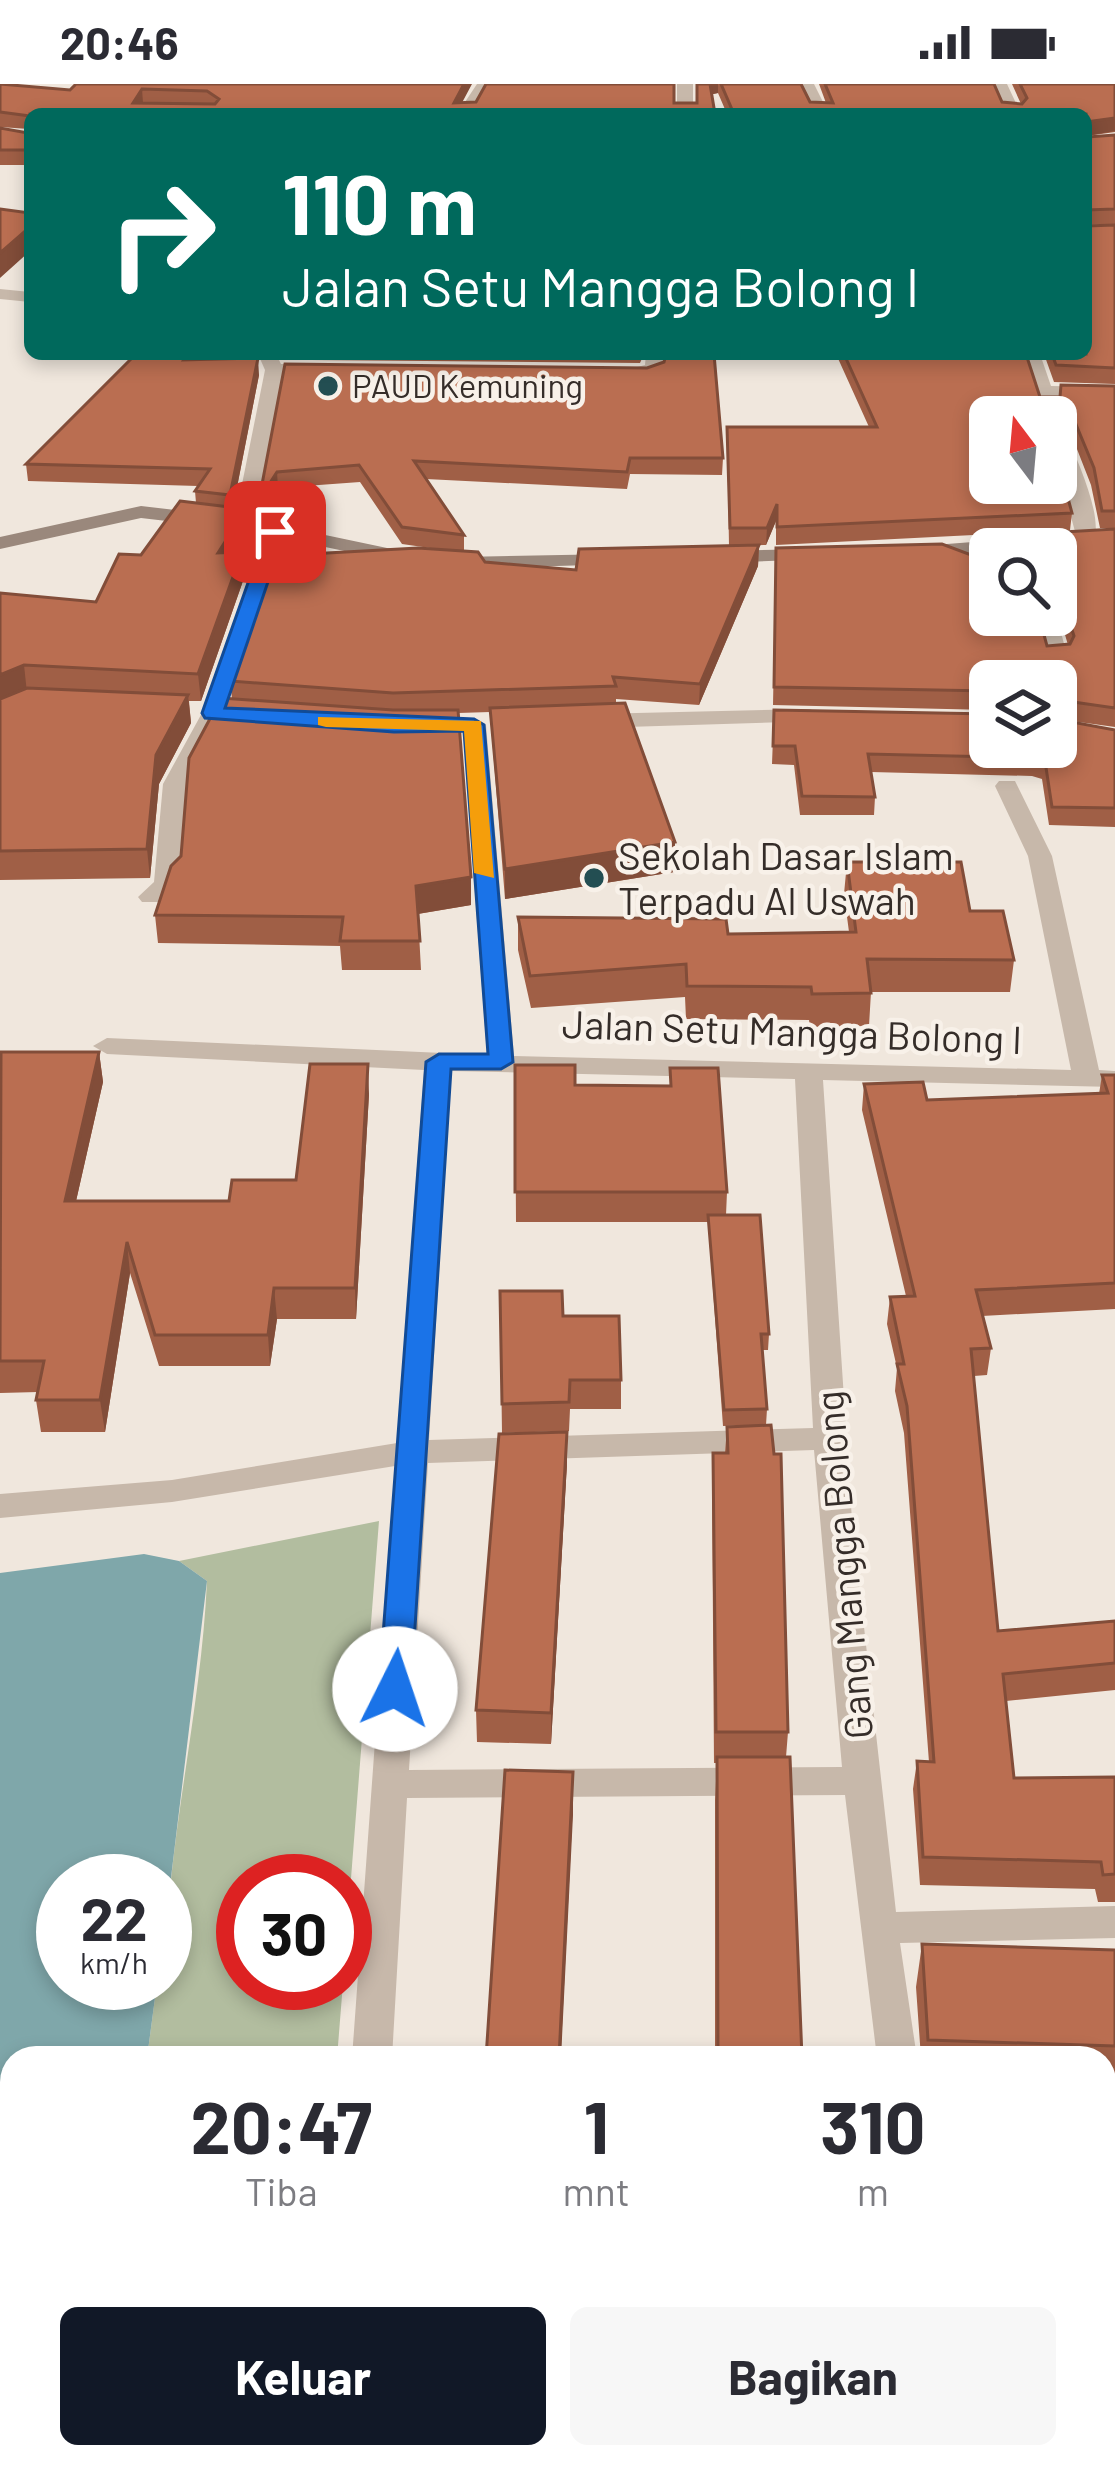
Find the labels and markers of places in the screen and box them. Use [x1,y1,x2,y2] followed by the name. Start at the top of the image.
[352,365,583,405] place label: PAUD Kemuning
[315,373,341,399] marker: PAUD Kemuning
[224,481,326,583] pin
[618,831,954,923] place label: Sekolah Dasar Islam Terpadu Al Uswah
[581,865,607,891] marker: Sekolah Dasar Islam Terpadu Al Uswah

